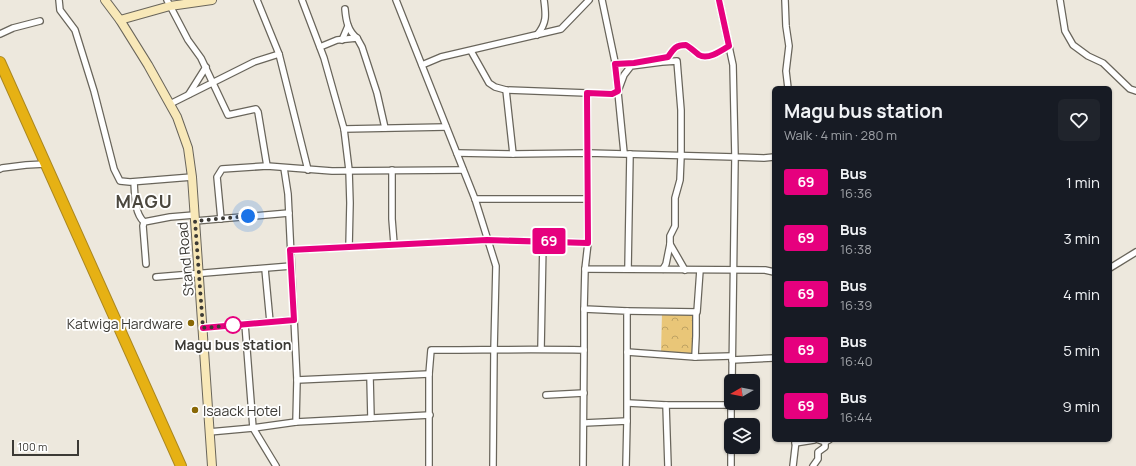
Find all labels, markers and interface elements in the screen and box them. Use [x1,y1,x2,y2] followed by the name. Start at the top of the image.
[784,98,943,124] text: Magu bus station
[1058,99,1100,141] button: heart
[784,126,897,144] text: Walk · 4 min · 280 m
[840,163,867,184] text: Bus
[797,172,815,191] text: 69
[1066,172,1100,193] text: 1 min
[840,184,872,202] text: 16:36
[115,189,173,213] district label: MAGU
[238,206,258,226] your location
[840,219,867,240] text: Bus
[172,221,198,297] street label: Stand Road
[531,228,567,254] line badge: 69
[797,228,815,247] text: 69
[1064,228,1100,249] text: 3 min
[540,231,558,250] text: 69
[840,240,872,258] text: 16:38
[840,275,867,296] text: Bus
[797,284,815,303] text: 69
[1063,284,1100,305] text: 4 min
[840,296,872,314] text: 16:39
[67,314,183,333] place label: Katwiga Hardware
[224,316,242,334] marker: Magu bus station
[186,318,196,328] marker: Katwiga Hardware
[840,331,867,352] text: Bus
[174,335,292,354] place label: Magu bus station
[797,340,815,359] text: 69
[1063,340,1100,361] text: 5 min
[840,352,873,370] text: 16:40
[724,374,760,410] north arrow
[724,374,760,454] map controls
[840,387,867,408] text: Bus
[797,396,815,415] text: 69
[1063,396,1100,417] text: 9 min
[203,401,281,420] place label: Isaack Hotel
[190,405,200,415] marker: Isaack Hotel
[840,408,872,426] text: 16:44
[724,418,760,454] button: layers
[12,438,79,457] scale bar
[18,439,47,454] text: 100 m

